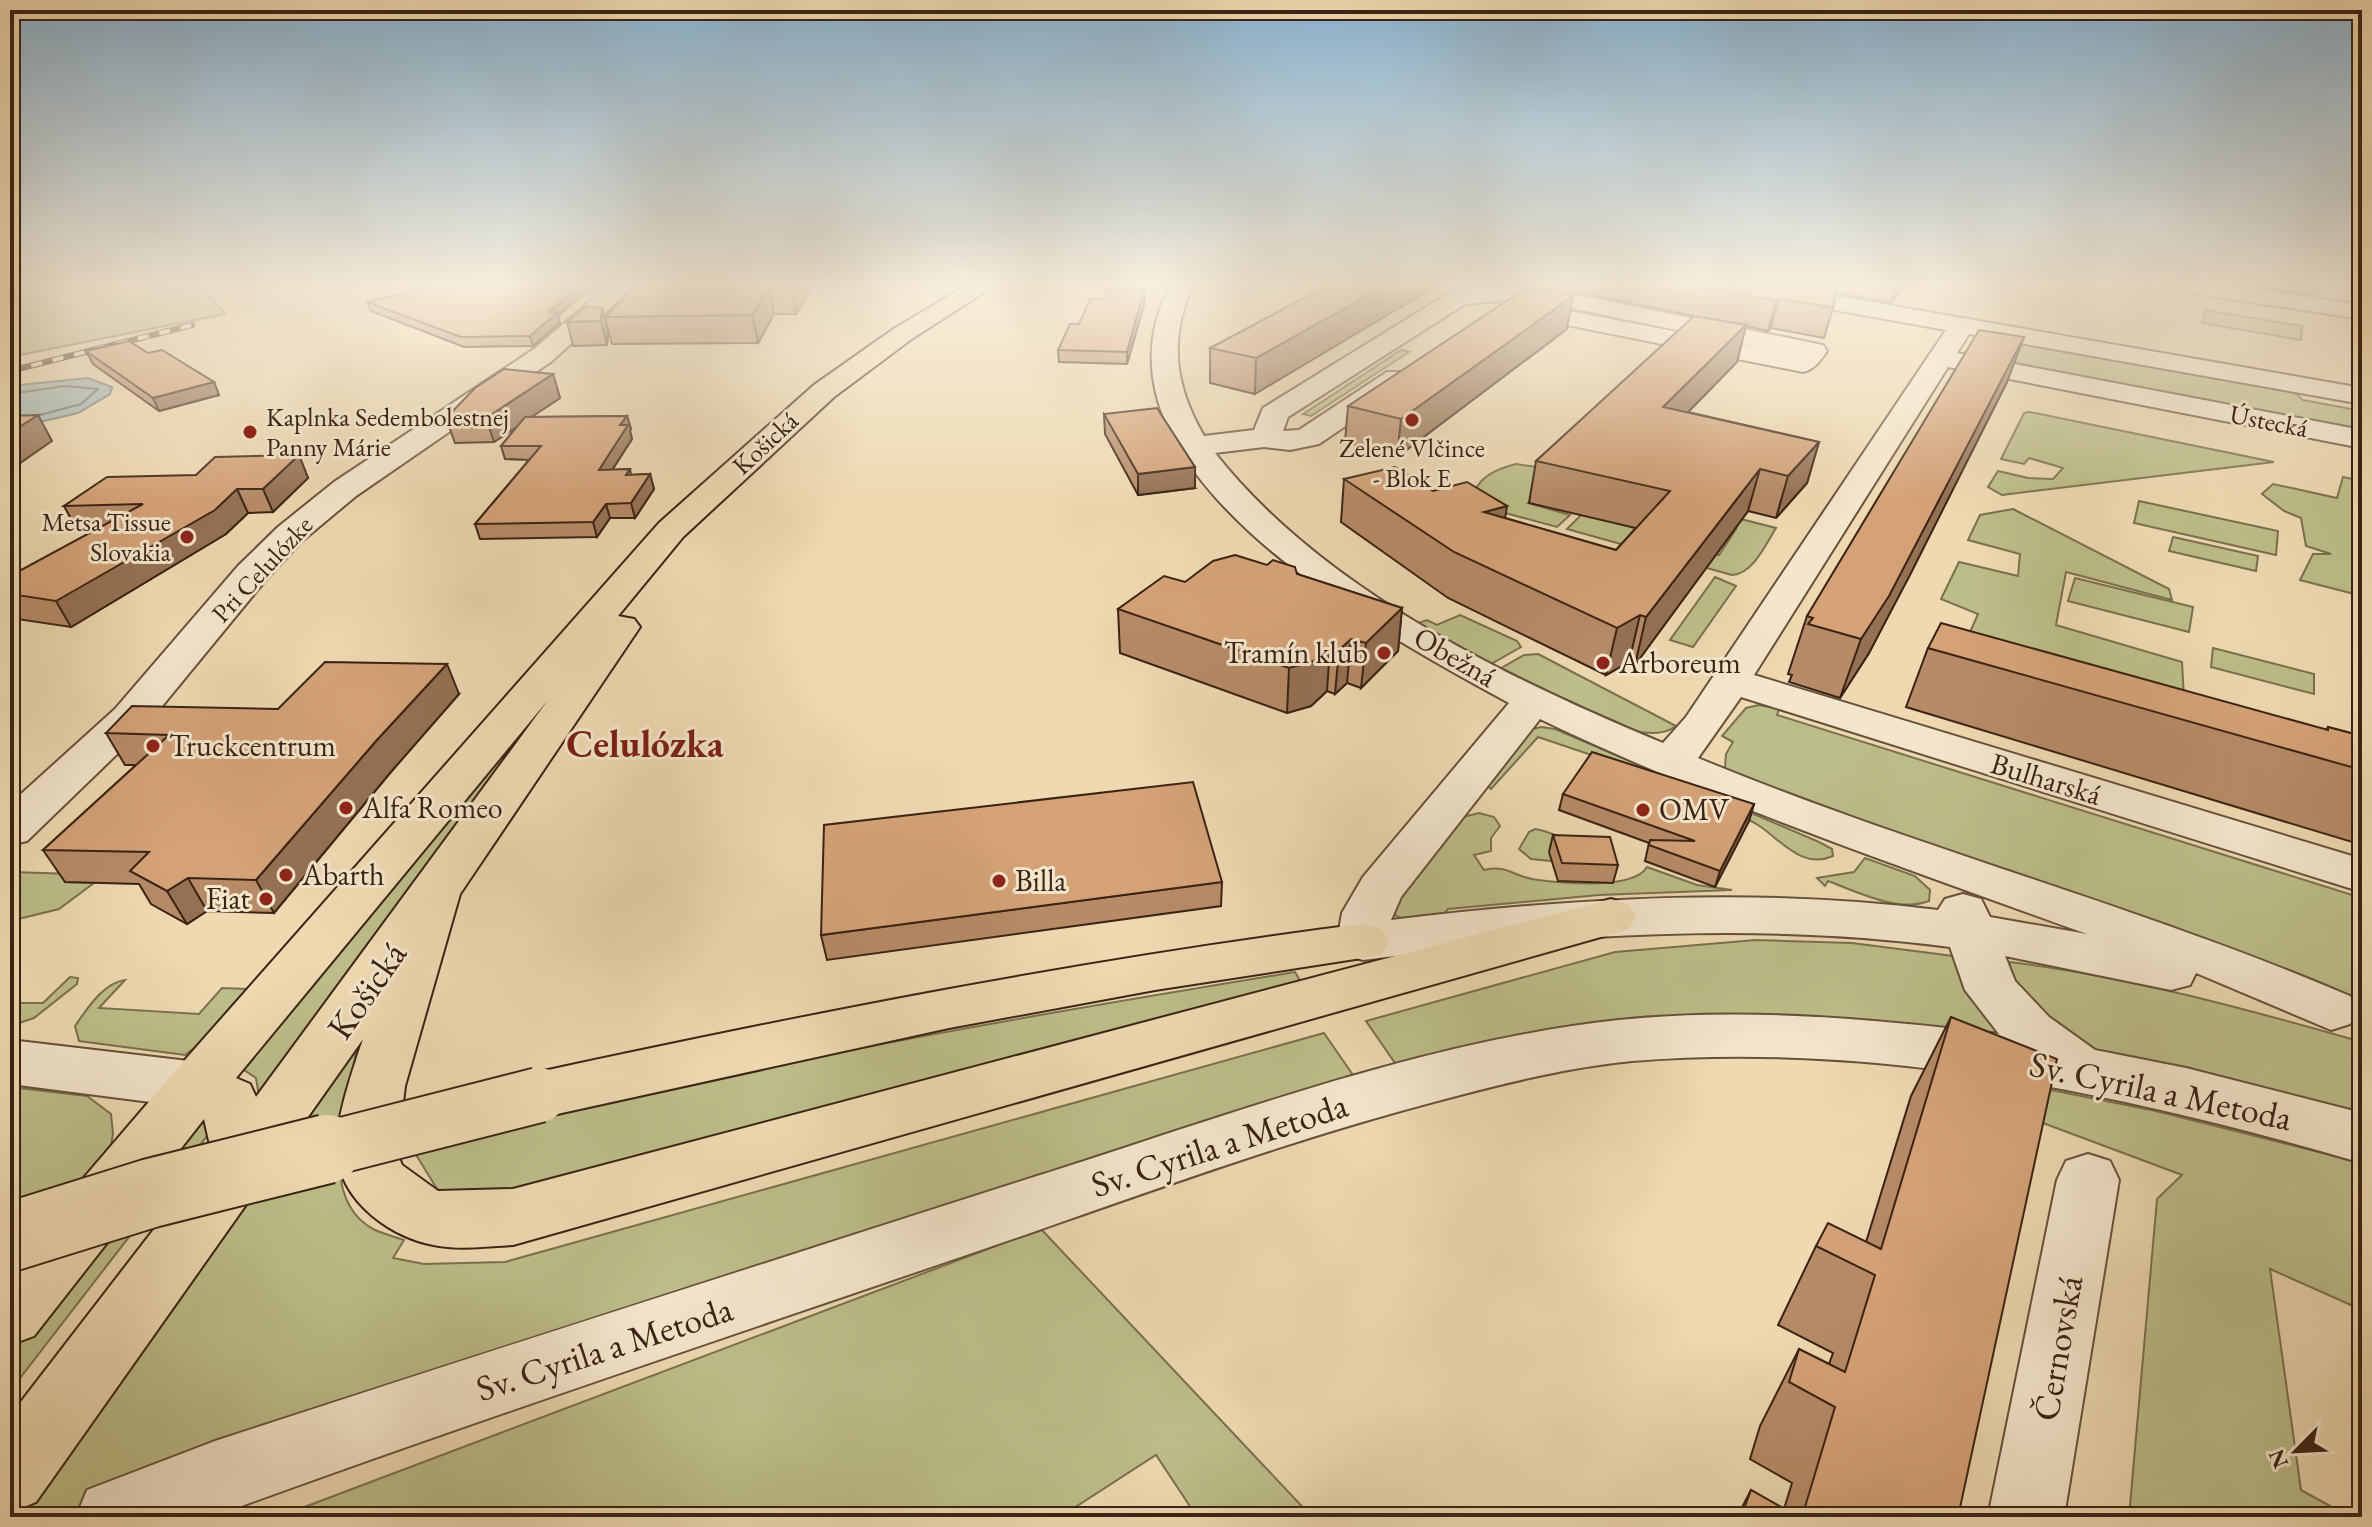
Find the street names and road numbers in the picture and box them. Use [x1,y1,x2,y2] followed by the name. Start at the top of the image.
[2227,397,2312,445] street label: Ústecká
[725,403,806,482] street label: Košická
[204,508,320,630] street label: Pri Celulózke
[1407,617,1504,696] street label: Obežná
[1986,743,2106,814] street label: Bulharská
[316,932,417,1048] street label: Košická
[2025,1040,2297,1141] street label: Sv. Cyrila a Metoda
[1085,1081,1354,1208] street label: Sv. Cyrila a Metoda
[2022,1271,2093,1424] street label: Černovská
[470,1285,739,1412] street label: Sv. Cyrila a Metoda

